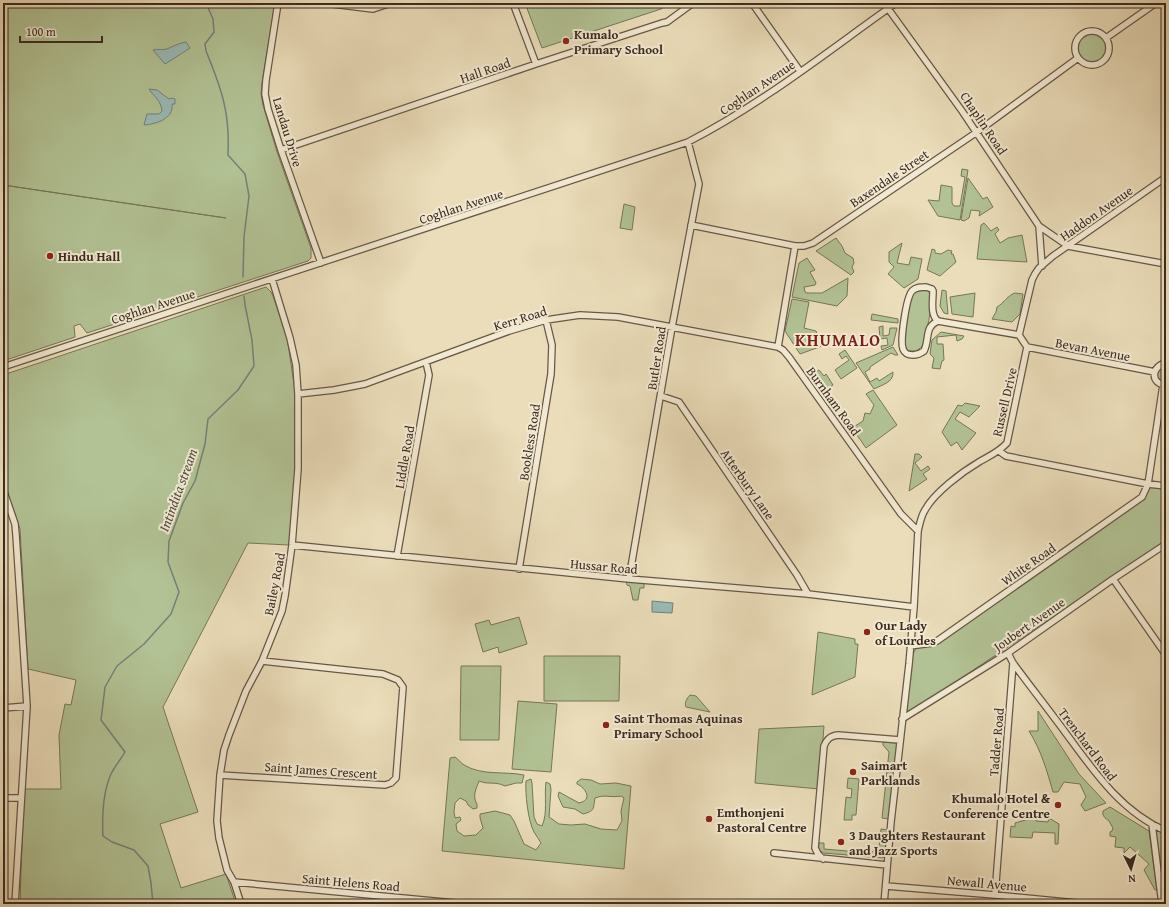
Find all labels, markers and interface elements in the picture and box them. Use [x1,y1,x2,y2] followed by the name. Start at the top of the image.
[20,18,102,44] scale bar
[26,23,56,40] text: 100 m
[574,25,663,59] place label: Kumalo Primary School
[561,36,571,46] marker: Kumalo Primary School
[457,53,513,88] street label: Hall Road
[716,55,799,120] street label: Coghlan Avenue
[956,88,1012,159] street label: Chaplin Road
[268,95,307,169] street label: Landau Drive
[846,145,933,212] street label: Baxendale Street
[1056,181,1137,246] street label: Haddon Avenue
[417,184,506,229] street label: Coghlan Avenue
[58,247,120,266] place label: Hindu Hall
[45,251,55,261] marker: Hindu Hall
[109,284,198,329] street label: Coghlan Avenue
[491,301,549,336] street label: Kerr Road
[642,325,671,391] street label: Butler Road
[795,327,881,352] district label: KHUMALO
[1054,333,1132,366] street label: Bevan Avenue
[802,363,865,440] street label: Burnham Road
[987,366,1022,438] street label: Russell Drive
[514,402,545,482] street label: Bookless Road
[390,424,419,490] street label: Liddle Road
[716,445,779,524] street label: Atterbury Lane
[154,446,202,534] water label: Intindita stream
[997,539,1059,590] street label: White Road
[259,551,290,617] street label: Bailey Road
[569,554,638,579] street label: Hussar Road
[988,593,1069,657] street label: Joubert Avenue
[875,616,936,650] place label: Our Lady of Lourdes
[862,627,872,637] marker: Our Lady of Lourdes
[1054,704,1121,785] street label: Trenchard Road
[984,707,1009,777] street label: Tadder Road
[614,709,743,743] place label: Saint Thomas Aquinas Primary School
[601,720,611,730] marker: Saint Thomas Aquinas Primary School
[861,756,920,790] place label: Saimart Parklands
[264,757,378,784] street label: Saint James Crescent
[848,767,858,777] marker: Saimart Parklands
[944,789,1051,823] place label: Khumalo Hotel & Conference Centre
[1053,800,1063,810] marker: Khumalo Hotel & Conference Centre
[717,803,807,837] place label: Emthonjeni Pastoral Centre
[704,814,714,824] marker: Emthonjeni Pastoral Centre
[849,826,986,860] place label: 3 Daughters Restaurant and Jazz Sports
[836,837,846,847] marker: 3 Daughters Restaurant and Jazz Sports
[1111,849,1151,889] north arrow
[301,869,401,896] street label: Saint Helens Road
[946,871,1028,896] street label: Newall Avenue
[1127,871,1136,887] text: N

